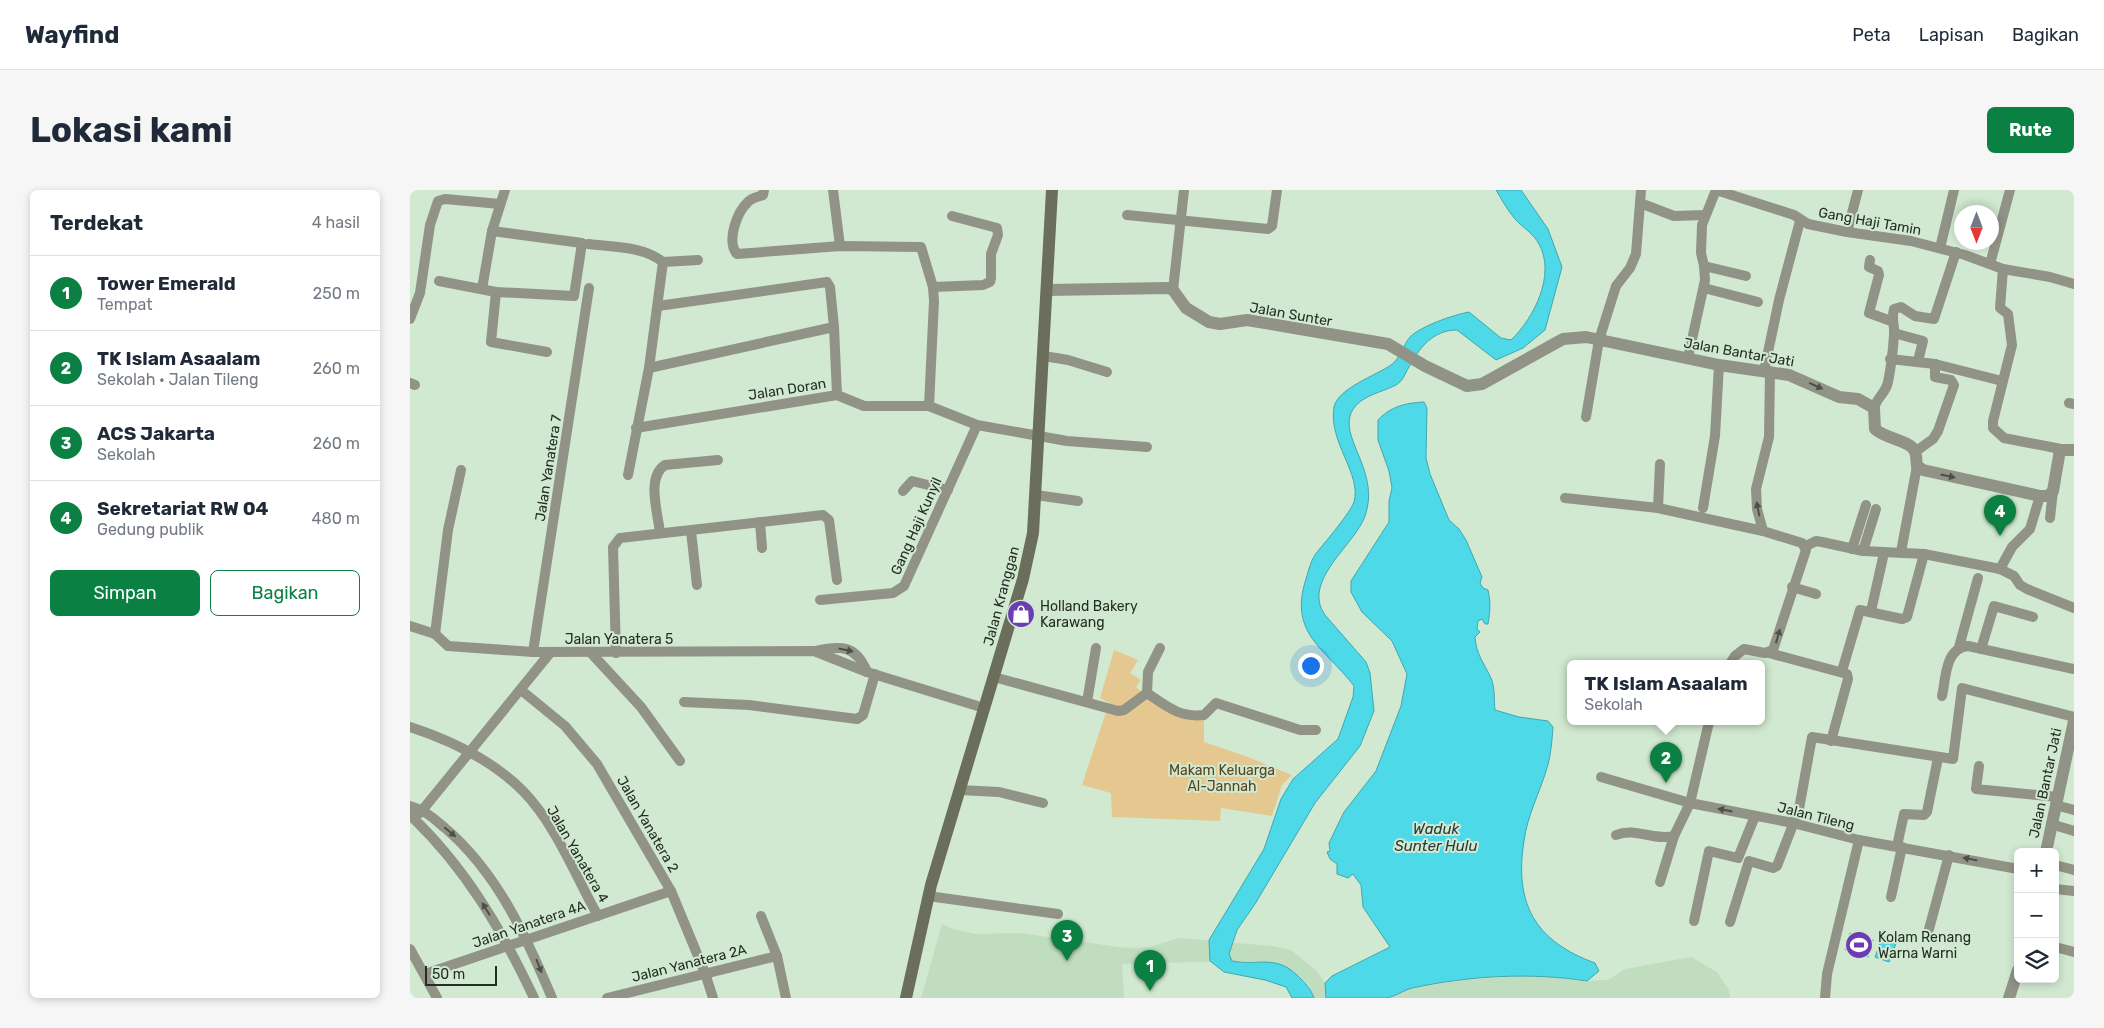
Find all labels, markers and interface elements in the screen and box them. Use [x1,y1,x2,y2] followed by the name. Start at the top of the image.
[25,21,119,49] text: Wayfind
[1852,24,1891,46] text: Peta
[1919,24,1984,46] text: Lapisan
[2012,24,2079,46] text: Bagikan
[1987,107,2074,153] button: Rute
[30,109,233,151] text: Lokasi kami
[1817,204,1923,239] street label: Gang Haji Tamin
[1954,205,1999,250] north arrow
[50,210,143,235] text: Terdekat
[312,213,360,232] text: 4 hasil
[97,272,236,295] text: Tower Emerald
[62,284,70,303] text: 1
[313,284,360,303] text: 250 m
[97,295,152,314] text: Tempat
[1248,299,1334,330] street label: Jalan Sunter
[1682,334,1796,371] street label: Jalan Bantar Jati
[97,347,260,370] text: TK Islam Asaalam
[61,359,71,378] text: 2
[313,359,360,378] text: 260 m
[97,370,259,389] text: Sekolah · Jalan Tileng
[747,375,827,404] street label: Jalan Doran
[1809,382,1823,390] one-way arrow
[532,414,565,523] street label: Jalan Yanatera 7
[97,422,215,445] text: ACS Jakarta
[61,434,71,453] text: 3
[313,434,360,453] text: 260 m
[97,445,155,464] text: Sekolah
[1940,472,1956,480] one-way arrow
[887,475,946,578] street label: Gang Haji Kunyil
[1984,495,2016,536] pin: 4
[97,497,269,520] text: Sekretariat RW 04
[1754,502,1762,517] one-way arrow
[61,509,71,528] text: 4
[312,509,360,528] text: 480 m
[97,520,204,539] text: Gedung publik
[980,544,1023,648] street label: Jalan Kranggan
[50,570,200,616] button: Simpan
[210,570,360,616] button: Bagikan
[1040,598,1138,631] place label: Holland Bakery Karawang
[1006,599,1036,629] shop icon: Holland Bakery Karawang
[1774,628,1782,643] one-way arrow
[565,631,673,648] street label: Jalan Yanatera 5
[838,646,853,654] one-way arrow
[1298,653,1324,679] your location
[1567,660,1765,725] popup
[1584,672,1748,695] text: TK Islam Asaalam
[1584,695,1643,714] text: Sekolah
[2026,727,2065,840] street label: Jalan Bantar Jati
[1650,742,1682,783] pin: 2
[1169,762,1275,795] park label: Makam Keluarga Al-Jannah
[613,773,682,876] street label: Jalan Yanatera 2
[1776,799,1856,834] street label: Jalan Tileng
[543,803,612,906] street label: Jalan Yanatera 4
[1717,806,1733,814] one-way arrow
[1394,820,1478,855] water label: Waduk Sunter Hulu
[444,826,456,837] one-way arrow
[2014,848,2059,983] map controls
[2014,848,2059,893] button: +
[1962,855,1978,863] one-way arrow
[2014,893,2059,938] button: −
[470,897,589,952] street label: Jalan Yanatera 4A
[482,902,491,916] one-way arrow
[1051,920,1083,961] pin: 3
[1878,929,1971,962] place label: Kolam Renang Warna Warni
[1844,930,1874,960] sports icon: Kolam Renang Warna Warni
[2014,938,2059,983] button: layers
[630,941,749,986] street label: Jalan Yanatera 2A
[1134,950,1166,991] pin: 1
[535,959,543,974] one-way arrow
[425,963,498,986] scale bar
[432,966,465,983] text: 50 m

